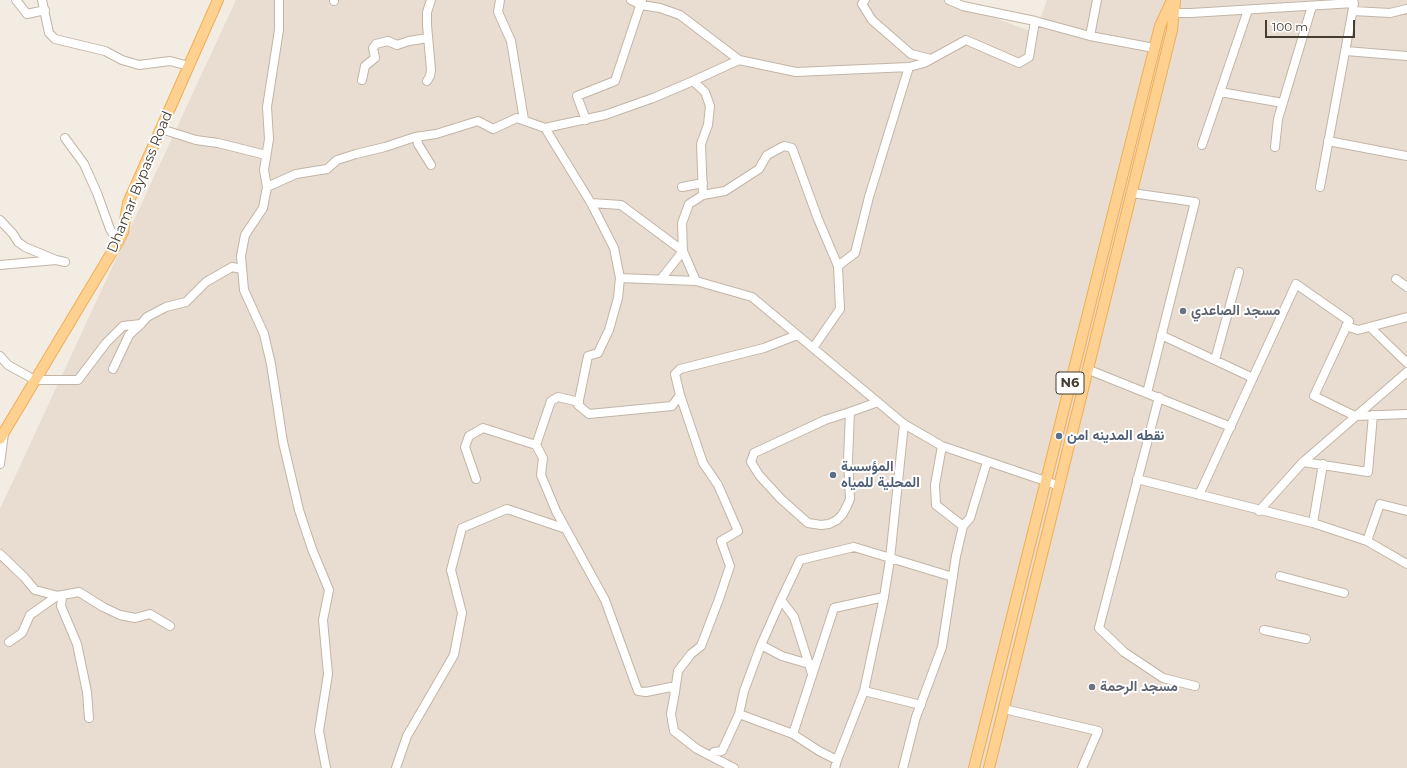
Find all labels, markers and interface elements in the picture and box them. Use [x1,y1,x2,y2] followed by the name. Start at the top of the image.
[1267,12,1357,38] scale bar
[1272,19,1308,34] text: 100 m
[104,109,176,255] street label: Dhamar Bypass Road
[1191,303,1280,319] place label: مسجد الصاعدي
[1178,306,1188,316] marker: مسجد الصاعدي
[1056,372,1084,394] road number: N6
[1067,428,1164,444] place label: نقطه المدينه امن
[1054,431,1064,441] marker: نقطه المدينه امن
[841,459,920,492] place label: المؤسسة المحلية للمياه
[828,470,838,480] marker: المؤسسة المحلية للمياه
[1100,679,1178,695] place label: مسجد الرحمة
[1087,682,1097,692] marker: مسجد الرحمة

